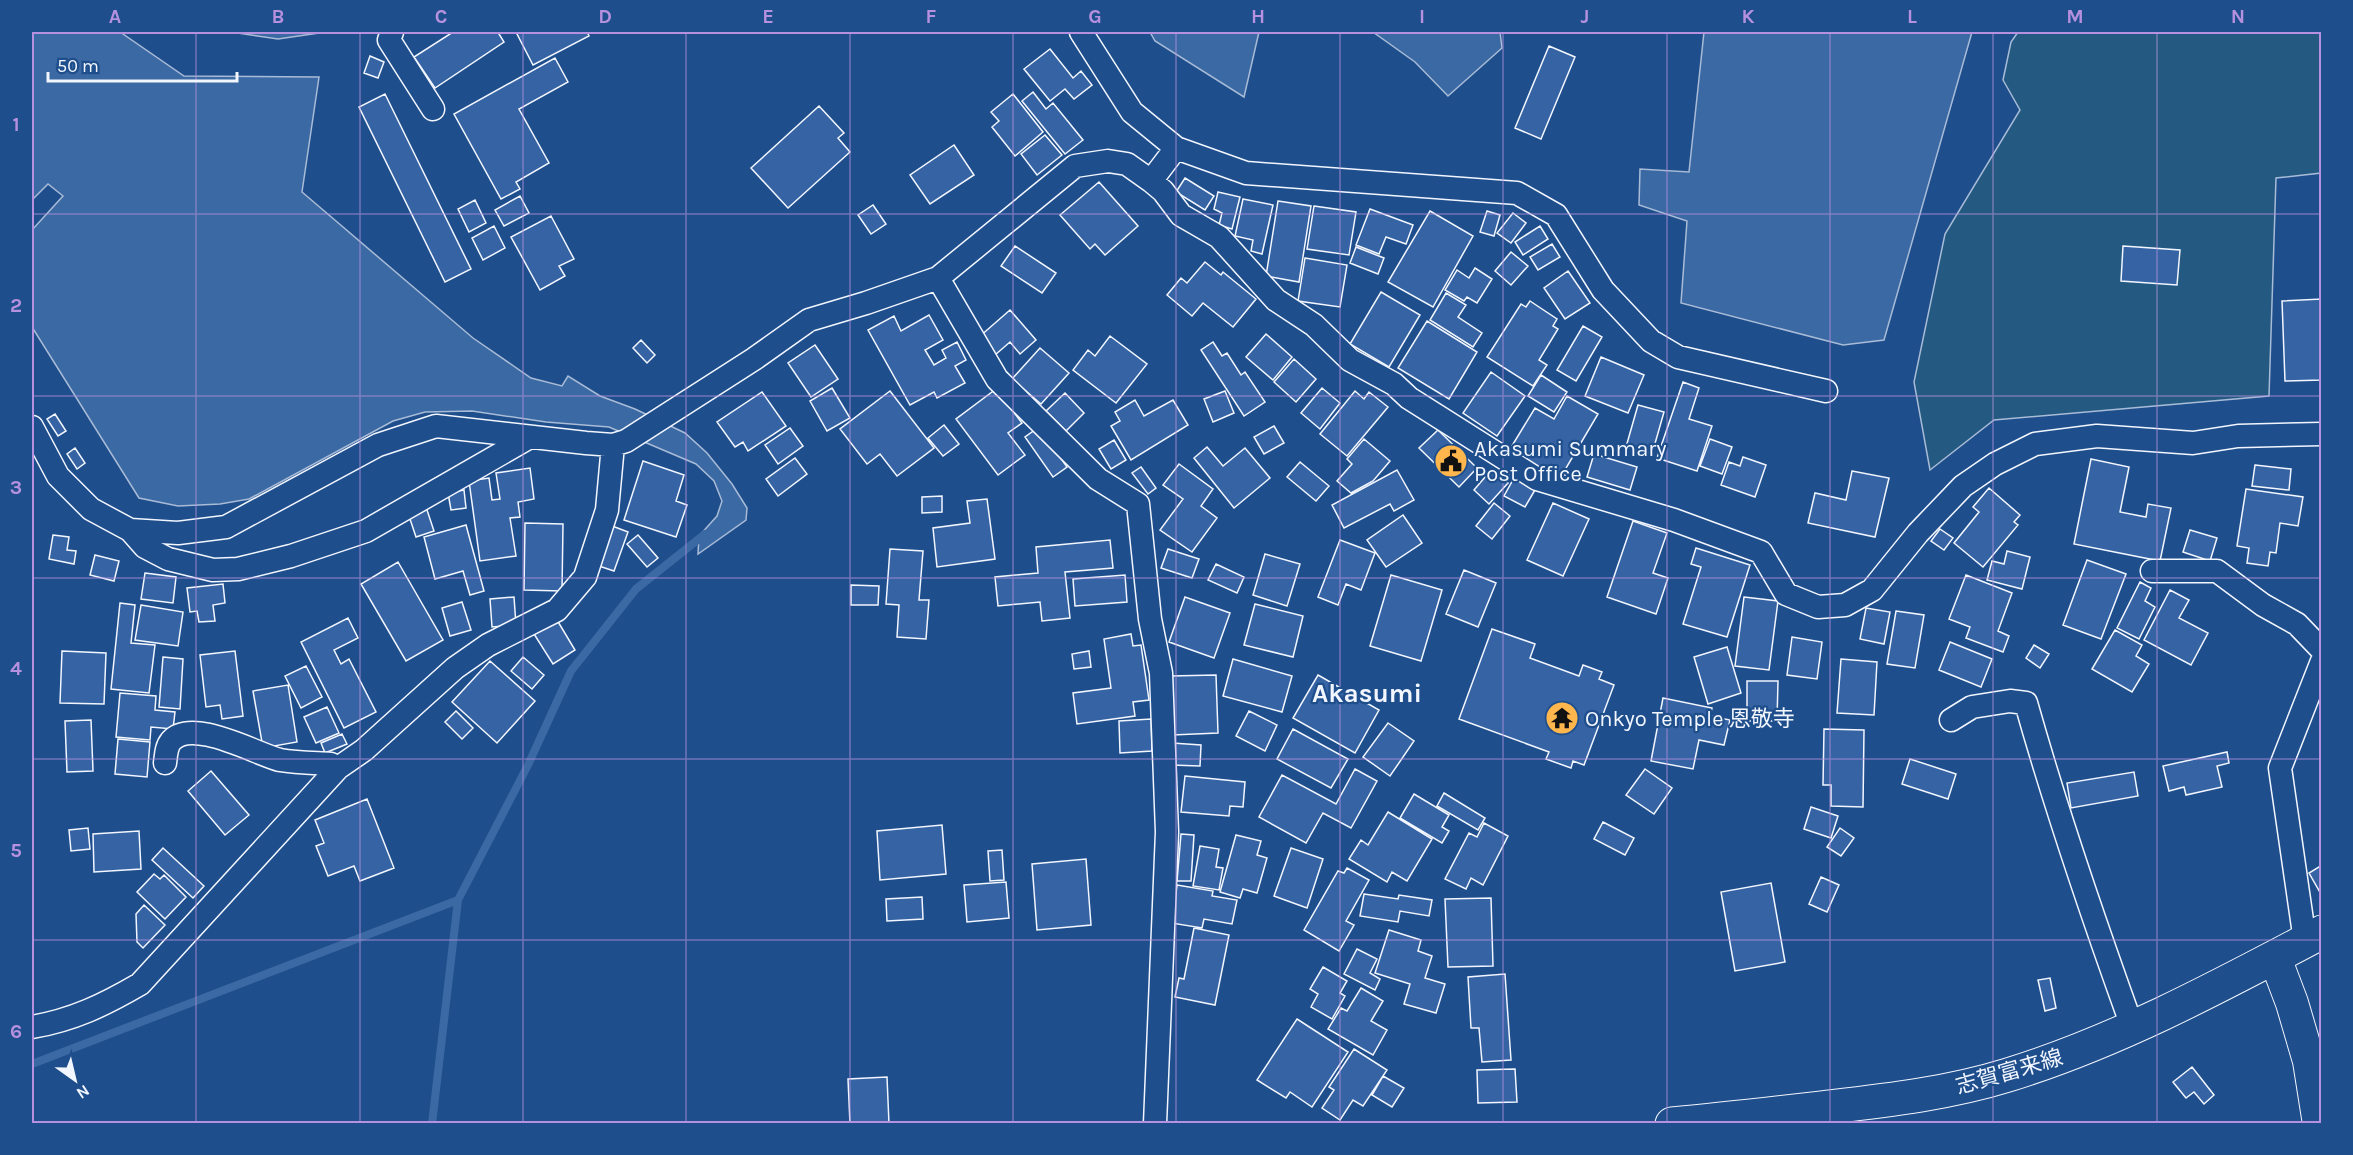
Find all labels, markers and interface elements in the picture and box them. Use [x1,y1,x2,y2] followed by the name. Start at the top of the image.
[109,5,122,28] text: A
[272,5,284,28] text: B
[435,5,447,28] text: C
[598,5,612,28] text: D
[762,5,774,28] text: E
[926,5,937,28] text: F
[1088,5,1102,28] text: G
[1251,5,1265,28] text: H
[1419,5,1425,28] text: I
[1581,5,1589,28] text: J
[1741,5,1755,28] text: K
[1907,5,1917,28] text: L
[2066,5,2084,28] text: M
[2231,5,2245,28] text: N
[48,45,237,83] scale bar
[57,55,99,77] text: 50 m
[12,113,20,136] text: 1
[10,294,22,317] text: 2
[1474,436,1666,487] place label: Akasumi Summary Post Office
[1433,443,1469,479] public building icon: Akasumi Summary Post Office
[10,476,22,499] text: 3
[10,657,22,680] text: 4
[1312,678,1422,709] district label: Akasumi
[1544,700,1580,736] temple icon: Onkyo Temple 恩敬寺
[1585,706,1795,732] place label: Onkyo Temple 恩敬寺
[10,839,22,862] text: 5
[10,1020,22,1043] text: 6
[1953,1044,2066,1100] street label: 志賀富来線
[45,1050,105,1110] north arrow
[73,1081,93,1103] text: N

